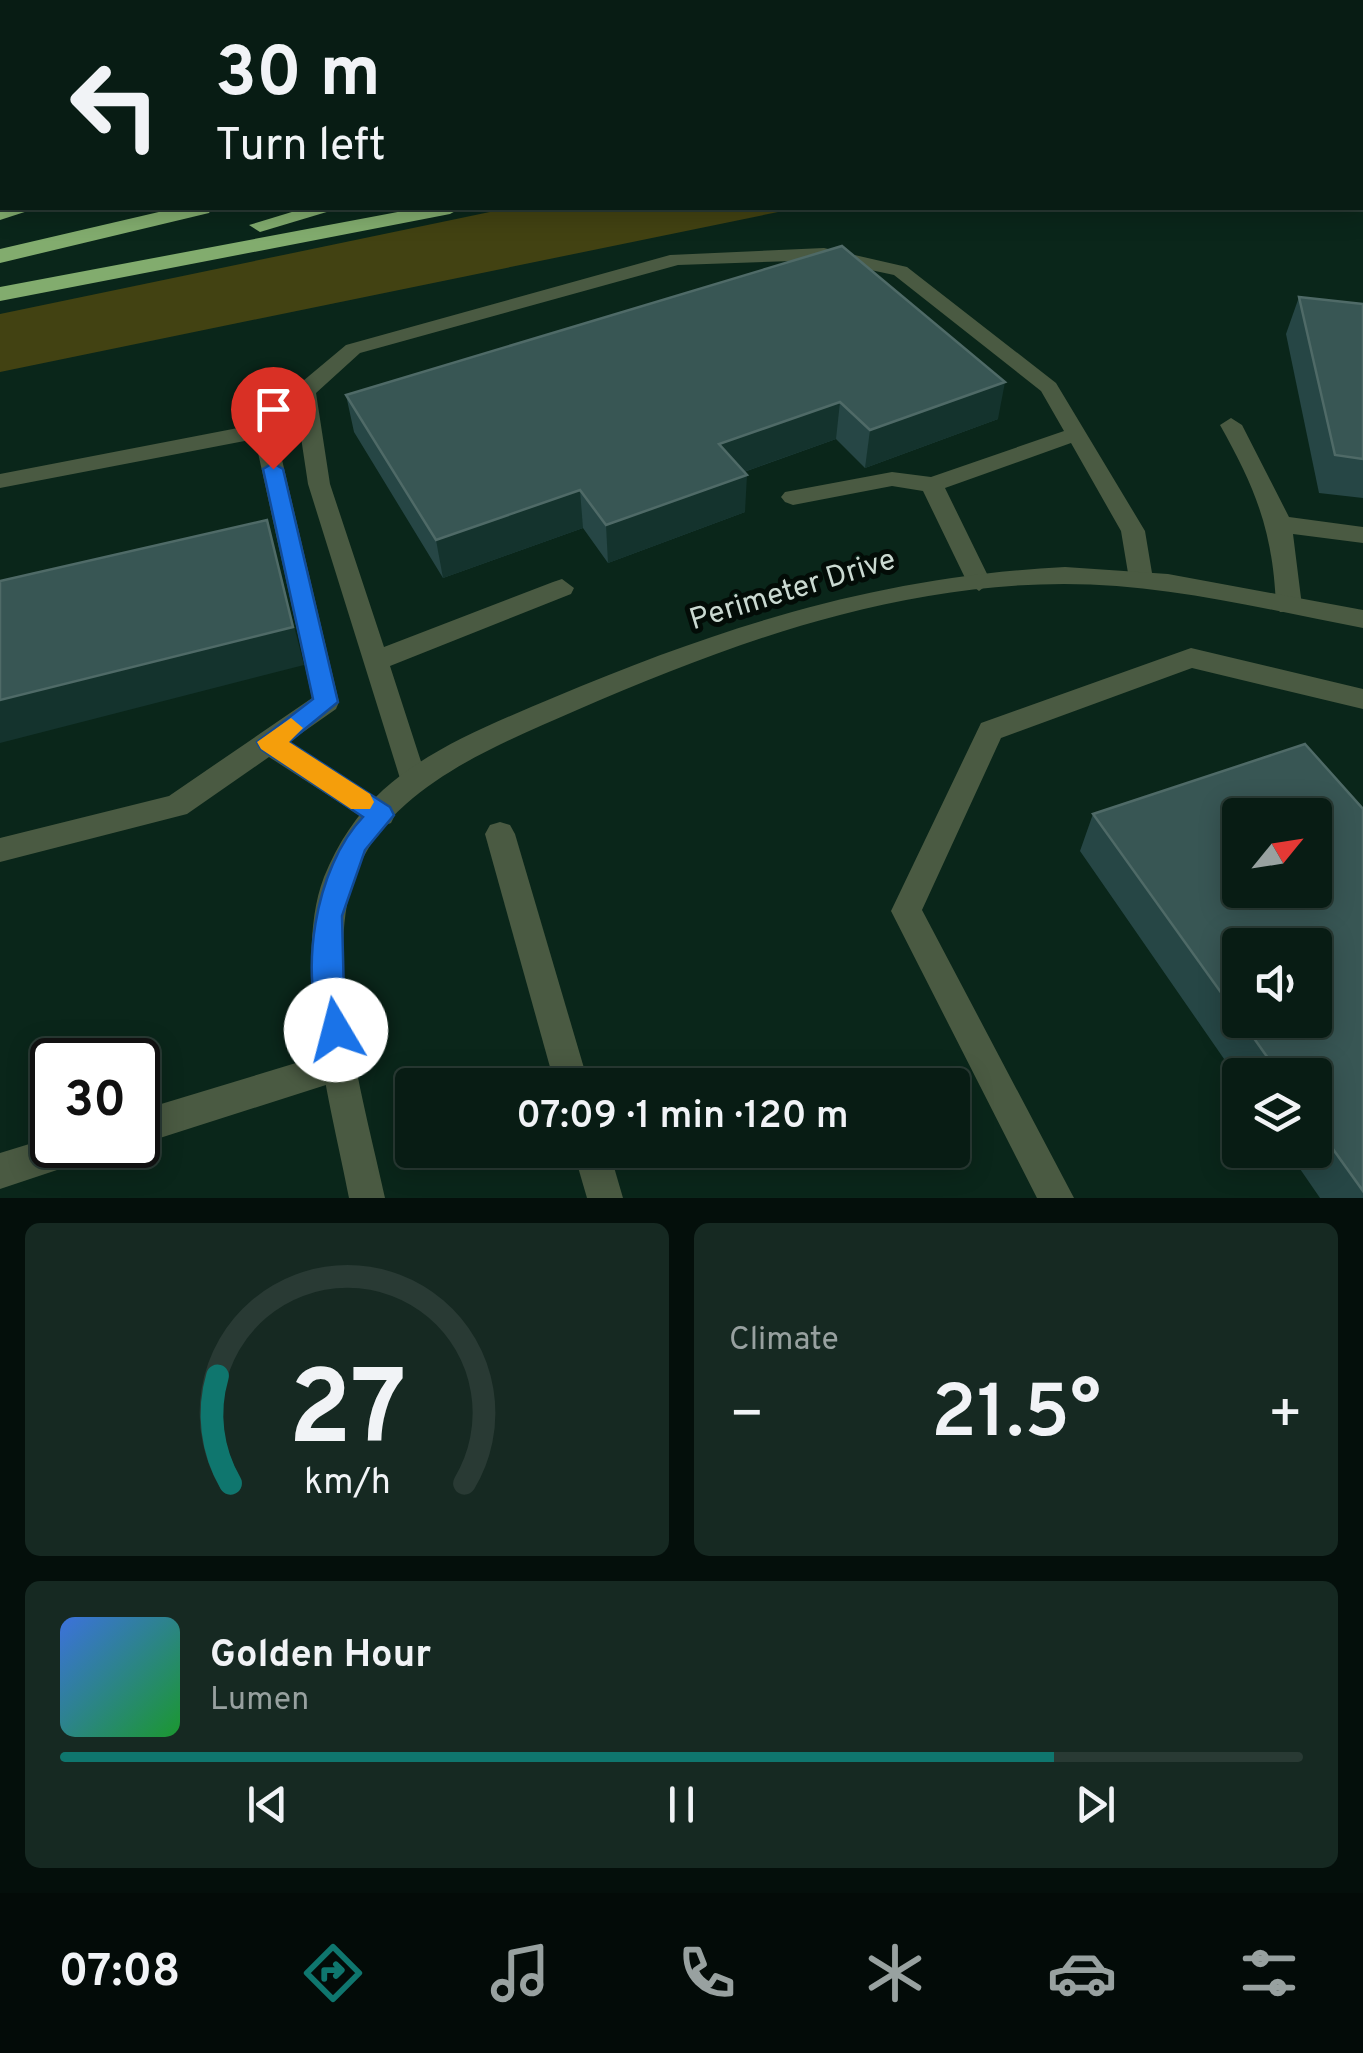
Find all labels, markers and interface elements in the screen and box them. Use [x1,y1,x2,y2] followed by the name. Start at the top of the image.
[215,32,381,121] text: 30 m
[50,40,180,170] icon: left
[215,119,386,176] text: Turn left
[231,367,316,470] pin
[246,382,301,437] icon: arrive
[685,542,901,640] street label: Perimeter Drive
[1222,798,1332,908] north arrow
[1222,798,1332,1168] map controls
[1222,928,1332,1038] button: sound
[284,978,388,1082] position arrow
[30,1038,160,1168] speed limit sign: 30
[1222,1058,1332,1168] button: layers
[516,1093,849,1142] text: 07:09 · 1 min · 120 m
[729,1321,839,1361] text: Climate
[288,1349,406,1481] text: 27
[931,1369,1101,1464] text: 21.5°
[729,1382,764,1452] text: −
[1268,1382,1303,1452] text: +
[304,1461,390,1507] text: km/h
[210,1632,431,1681] text: Golden Hour
[210,1681,309,1721] text: Lumen
[240,1777,295,1832] icon: previous
[654,1777,709,1832] icon: pause
[1068,1777,1123,1832] icon: next
[298,1938,368,2008] icon: directions
[485,1938,555,2008] icon: music
[672,1938,742,2008] icon: phone
[860,1938,930,2008] icon: climate
[1047,1938,1117,2008] icon: car
[1234,1938,1304,2008] icon: filters
[59,1945,180,2002] text: 07:08

